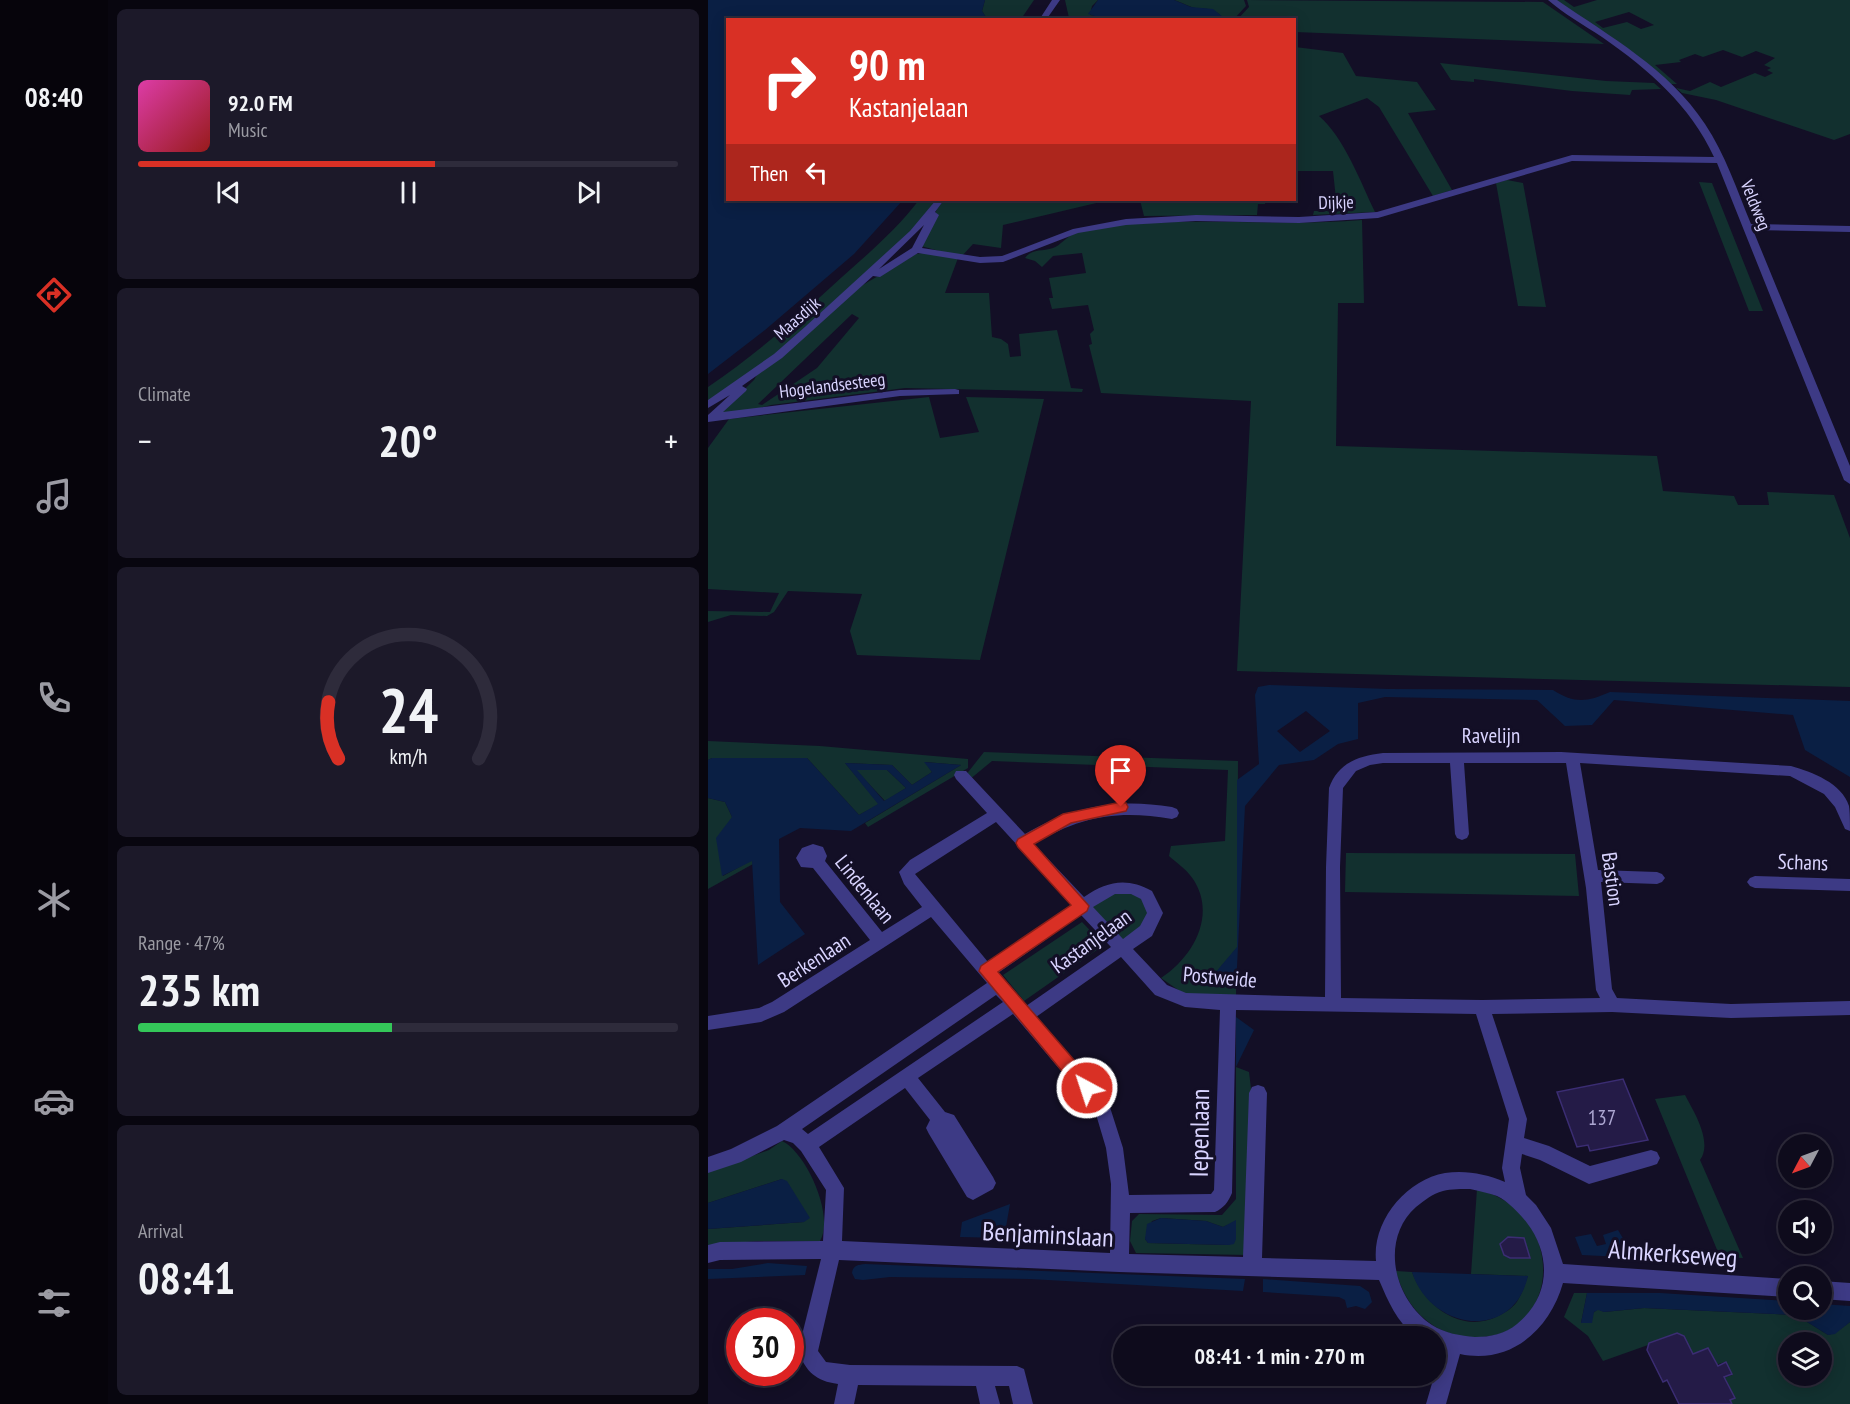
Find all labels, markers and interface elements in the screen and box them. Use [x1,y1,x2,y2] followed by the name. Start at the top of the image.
[849,37,926,92] text: 90 m
[750,42,828,120] icon: right
[25,80,83,114] text: 08:40
[228,89,293,117] text: 92.0 FM
[849,90,968,124] text: Kastanjelaan
[228,117,268,143] text: Music
[800,156,833,189] icon: left
[750,159,788,187] text: Then
[1735,175,1776,234] street label: Veldweg
[212,176,245,209] icon: previous
[392,176,425,209] icon: pause
[572,176,605,209] icon: next
[1318,190,1354,214] street label: Dijkje
[33,274,75,316] icon: directions
[769,291,825,345] street label: Maasdijk
[778,367,886,403] street label: Hogelandsesteeg
[138,381,191,407] text: Climate
[378,411,438,469] text: 20°
[138,419,152,462] text: −
[664,419,678,462] text: +
[33,475,75,517] icon: music
[378,669,438,750] text: 24
[33,677,75,719] icon: phone
[1462,722,1520,749] street label: Ravelijn
[389,742,427,770] text: km/h
[1095,745,1146,807] pin
[1104,754,1137,787] icon: arrive
[1777,848,1829,876] street label: Schans
[829,849,901,929] street label: Lindenlaan
[1596,850,1630,908] street label: Bastion
[33,879,75,921] icon: climate
[1045,903,1137,979] street label: Kastanjelaan
[773,927,855,993] street label: Berkenlaan
[138,930,225,956] text: Range · 47%
[138,960,260,1018] text: 235 km
[1182,960,1258,994] street label: Postweide
[1055,1056,1119,1120] position arrow
[33,1080,75,1122] icon: car
[1182,1088,1216,1178] street label: Iepenlaan
[1588,1104,1616,1131] house number: 137
[1778,1134,1832,1188] north arrow
[1778,1134,1832,1386] map controls
[1778,1200,1832,1254] button: sound
[982,1214,1114,1254] street label: Benjaminslaan
[138,1218,183,1244] text: Arrival
[1607,1232,1739,1274] street label: Almkerkseweg
[138,1248,235,1306] text: 08:41
[1778,1266,1832,1320] button: search
[33,1282,75,1324] icon: filters
[726,1308,804,1386] speed limit sign: 30
[1778,1332,1832,1386] button: layers
[1194,1342,1365,1370] text: 08:41 · 1 min · 270 m

